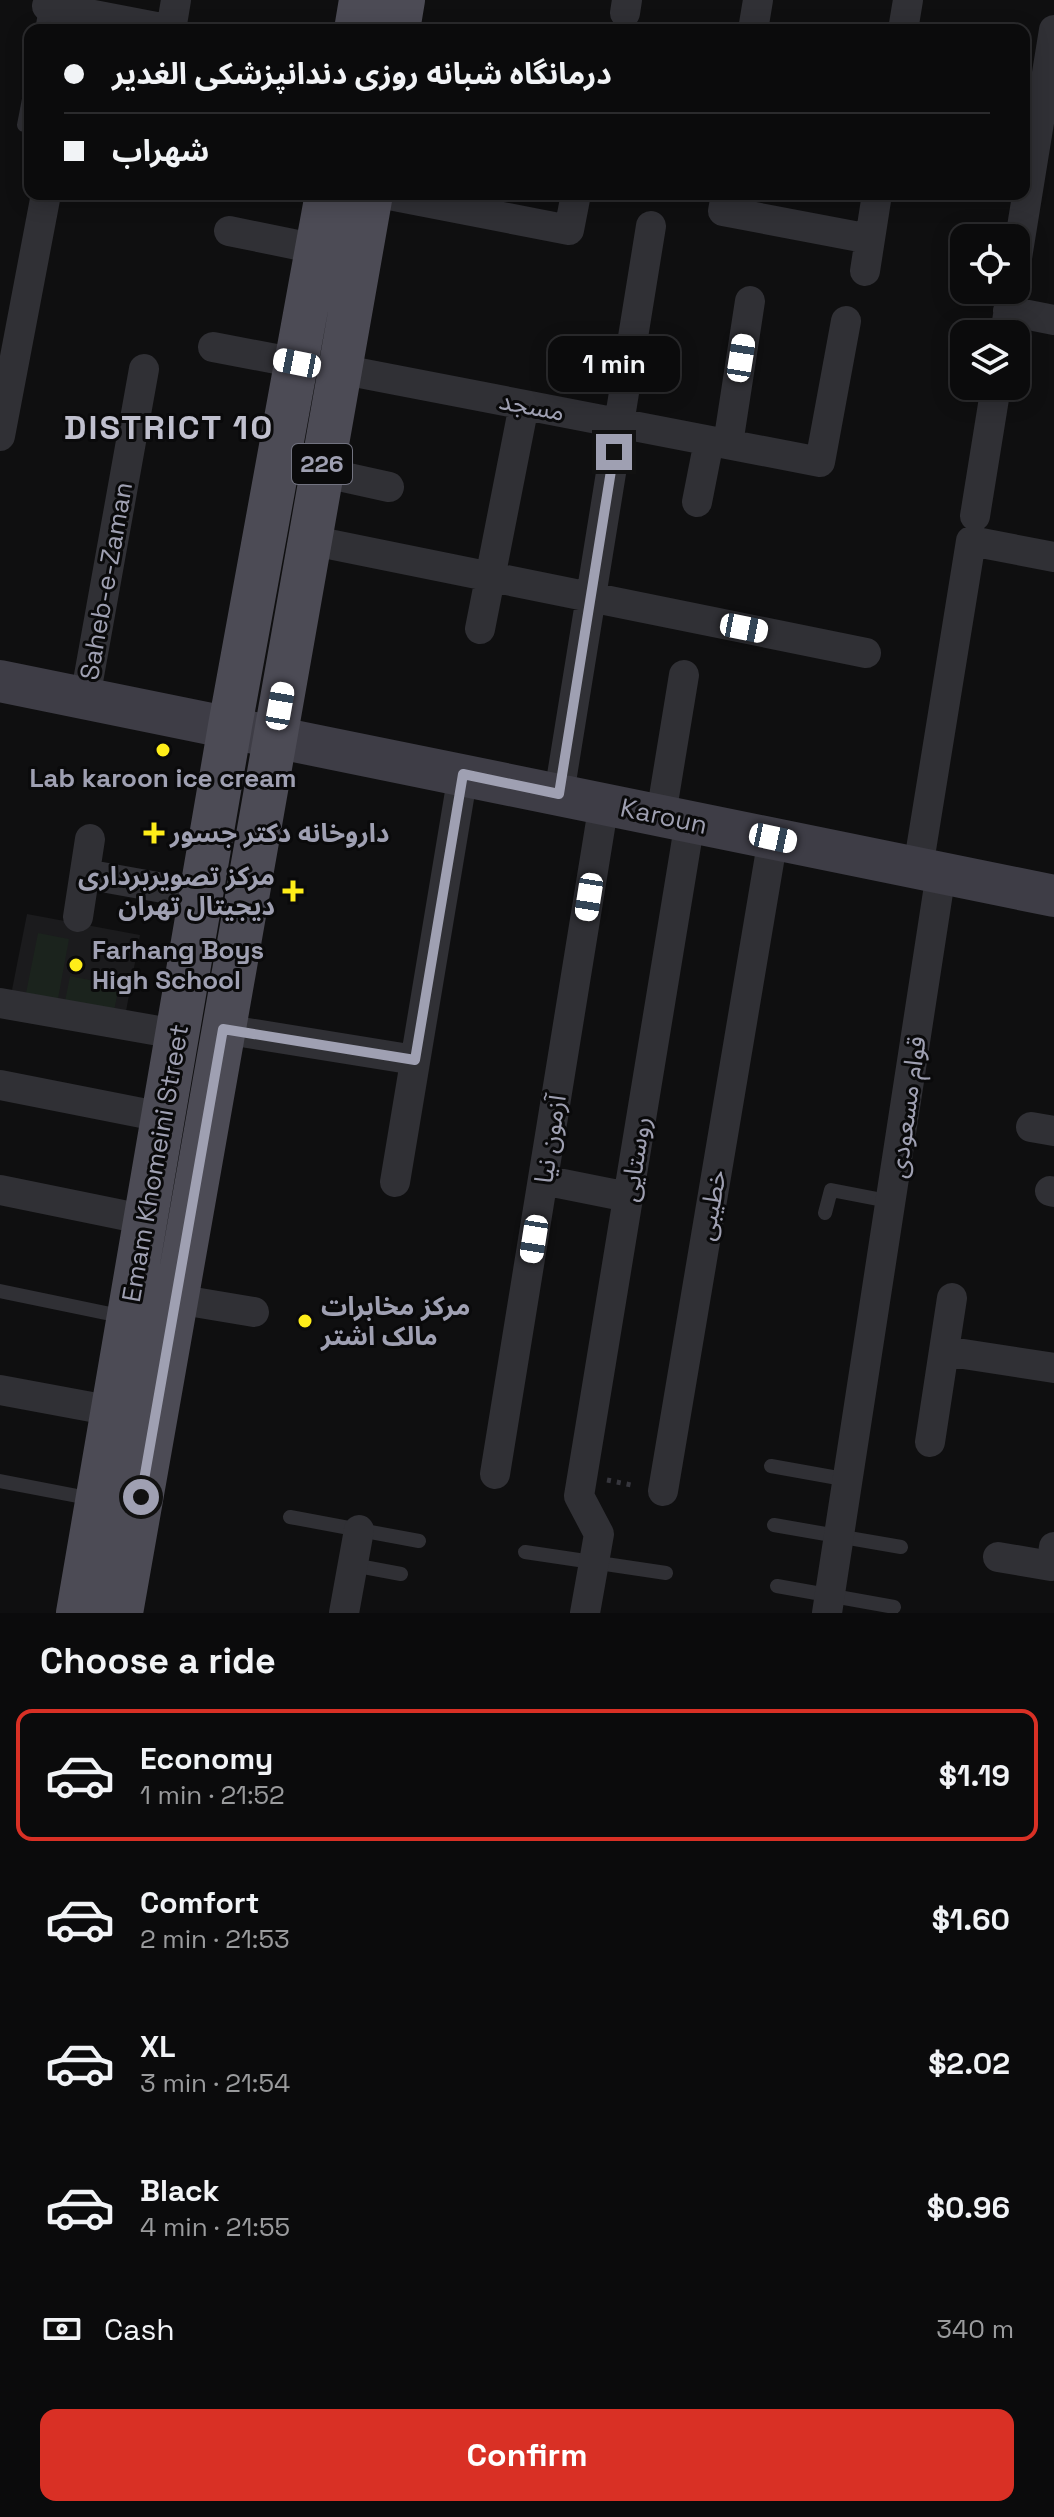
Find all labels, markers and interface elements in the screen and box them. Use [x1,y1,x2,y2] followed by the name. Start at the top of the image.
[112,54,612,93] text: درمانگاه شبانه روزی دندانپزشکی الغدیر
[112,131,209,170] text: شهراب
[950,224,1030,400] map controls
[950,224,1030,304] button: locate
[950,320,1030,400] button: layers
[725,332,757,384] car
[548,336,680,392] callout: 1 min
[271,347,323,379] car
[582,347,646,381] text: 1 min
[496,383,568,429] street label: مسجد
[64,406,274,449] district label: DISTRICT 10
[596,434,632,470] route end
[292,444,352,484] road number: 226
[72,479,140,683] street label: Saheb-e-Zaman
[718,612,770,644] car
[264,680,296,732] car
[154,741,172,759] marker: Lab karoon ice cream
[29,761,297,795] place label: Lab karoon ice cream
[617,790,711,842] street label: Karoun
[169,816,389,850] place label: داروخانه دکتر جسور
[747,821,799,855] car
[145,824,163,842] marker: داروخانه دکتر جسور
[78,859,275,923] place label: مرکز تصویربرداری دیجیتال تهران
[573,871,605,923] car
[282,880,304,902] marker: مرکز تصویربرداری دیجیتال تهران
[92,933,264,997] place label: Farhang Boys High School
[67,956,85,974] marker: Farhang Boys High School
[114,1021,196,1305] street label: Emam Khomeini Street
[880,1034,937,1181] street label: قوام مسعودی
[526,1091,574,1186] street label: آزمون نیا
[612,1114,658,1204] street label: روستایی
[688,1167,734,1243] street label: خطیبی
[518,1213,550,1265] car
[320,1289,470,1353] place label: مرکز مخابرات مالک اشتر
[296,1312,314,1330] marker: مرکز مخابرات مالک اشتر
[123,1479,159,1515] route start
[40,1638,276,1684] text: Choose a ride
[44,1739,116,1811] icon: car
[140,1739,273,1778] text: Economy
[939,1756,1010,1795] text: $1.19
[140,1778,285,1812] text: 1 min · 21:52
[44,1883,116,1955] icon: car
[140,1883,259,1922] text: Comfort
[932,1900,1010,1939] text: $1.60
[140,1922,290,1956] text: 2 min · 21:53
[44,2027,116,2099] icon: car
[140,2027,176,2066] text: XL
[928,2044,1010,2083] text: $2.02
[140,2066,290,2100] text: 3 min · 21:54
[44,2171,116,2243] icon: car
[140,2171,219,2210] text: Black
[927,2188,1010,2227] text: $0.96
[140,2210,290,2244] text: 4 min · 21:55
[40,2307,84,2351] icon: cash
[104,2310,175,2349] text: Cash
[936,2312,1014,2346] text: 340 m
[40,2409,1014,2501] button: Confirm

